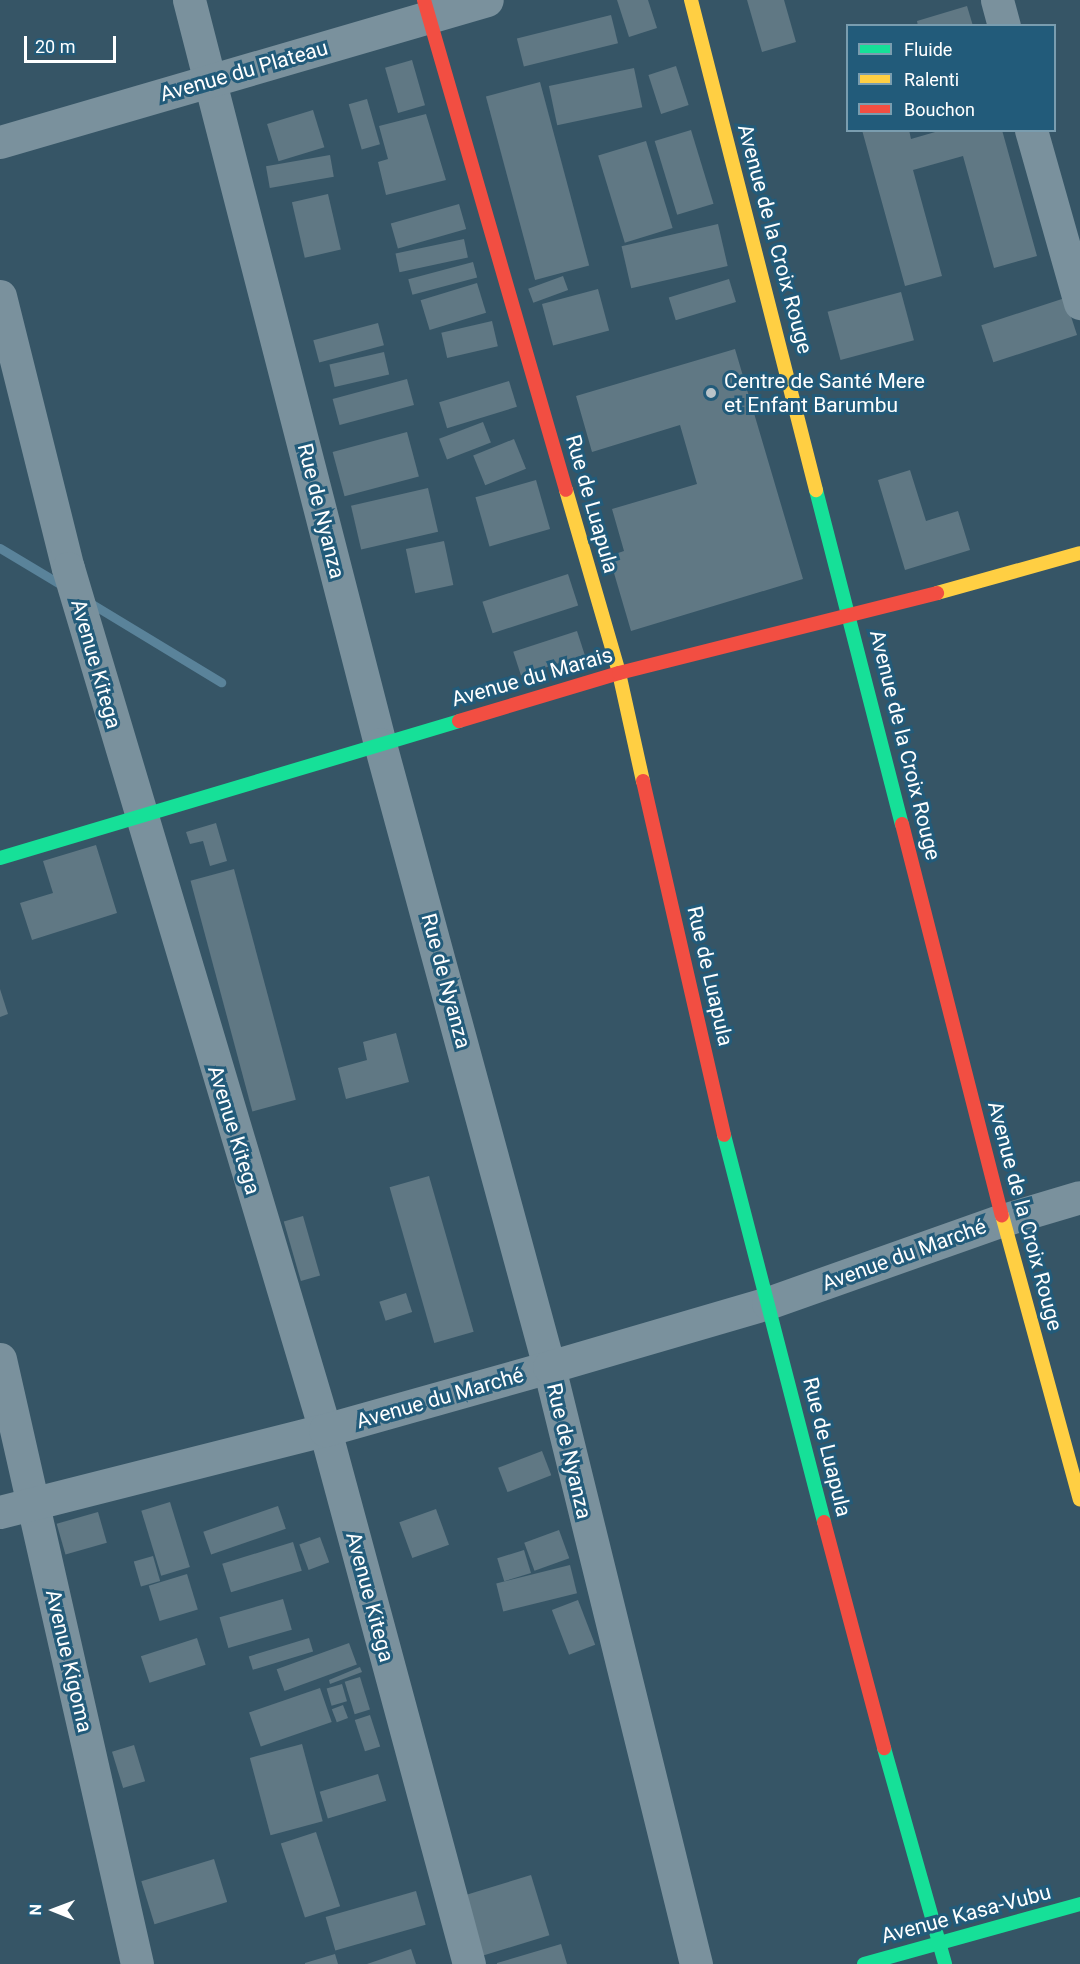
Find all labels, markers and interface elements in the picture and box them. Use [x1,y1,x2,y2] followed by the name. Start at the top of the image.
[27,24,118,62] scale bar
[846,24,1056,132] legend
[157,35,331,107] street label: Avenue du Plateau
[35,36,75,57] text: 20 m
[904,39,952,60] text: Fluide
[904,69,959,90] text: Ralenti
[904,99,975,120] text: Bouchon
[732,122,818,356] street label: Avenue de la Croix Rouge
[724,368,925,418] place label: Centre de Santé Mere et Enfant Barumbu
[702,384,720,402] marker: Centre de Santé Mere et Enfant Barumbu
[560,432,624,576] street label: Rue de Luapula
[292,441,350,581] street label: Rue de Nyanza
[66,596,126,732] street label: Avenue Kitega
[864,627,946,863] street label: Avenue de la Croix Rouge
[449,642,615,712] street label: Avenue du Marais
[682,904,738,1048] street label: Rue de Luapula
[416,911,476,1051] street label: Rue de Nyanza
[202,1063,266,1197] street label: Avenue Kitega
[982,1099,1068,1333] street label: Avenue de la Croix Rouge
[818,1214,990,1296] street label: Avenue du Marché
[353,1362,527,1434] street label: Avenue du Marché
[798,1375,856,1519] street label: Rue de Luapula
[541,1381,597,1521] street label: Rue de Nyanza
[341,1529,399,1665] street label: Avenue Kitega
[40,1587,98,1735] street label: Avenue Kigoma
[878,1879,1054,1949] street label: Avenue Kasa-Vubu
[24,1880,84,1940] north arrow
[26,1904,45,1915] text: N

